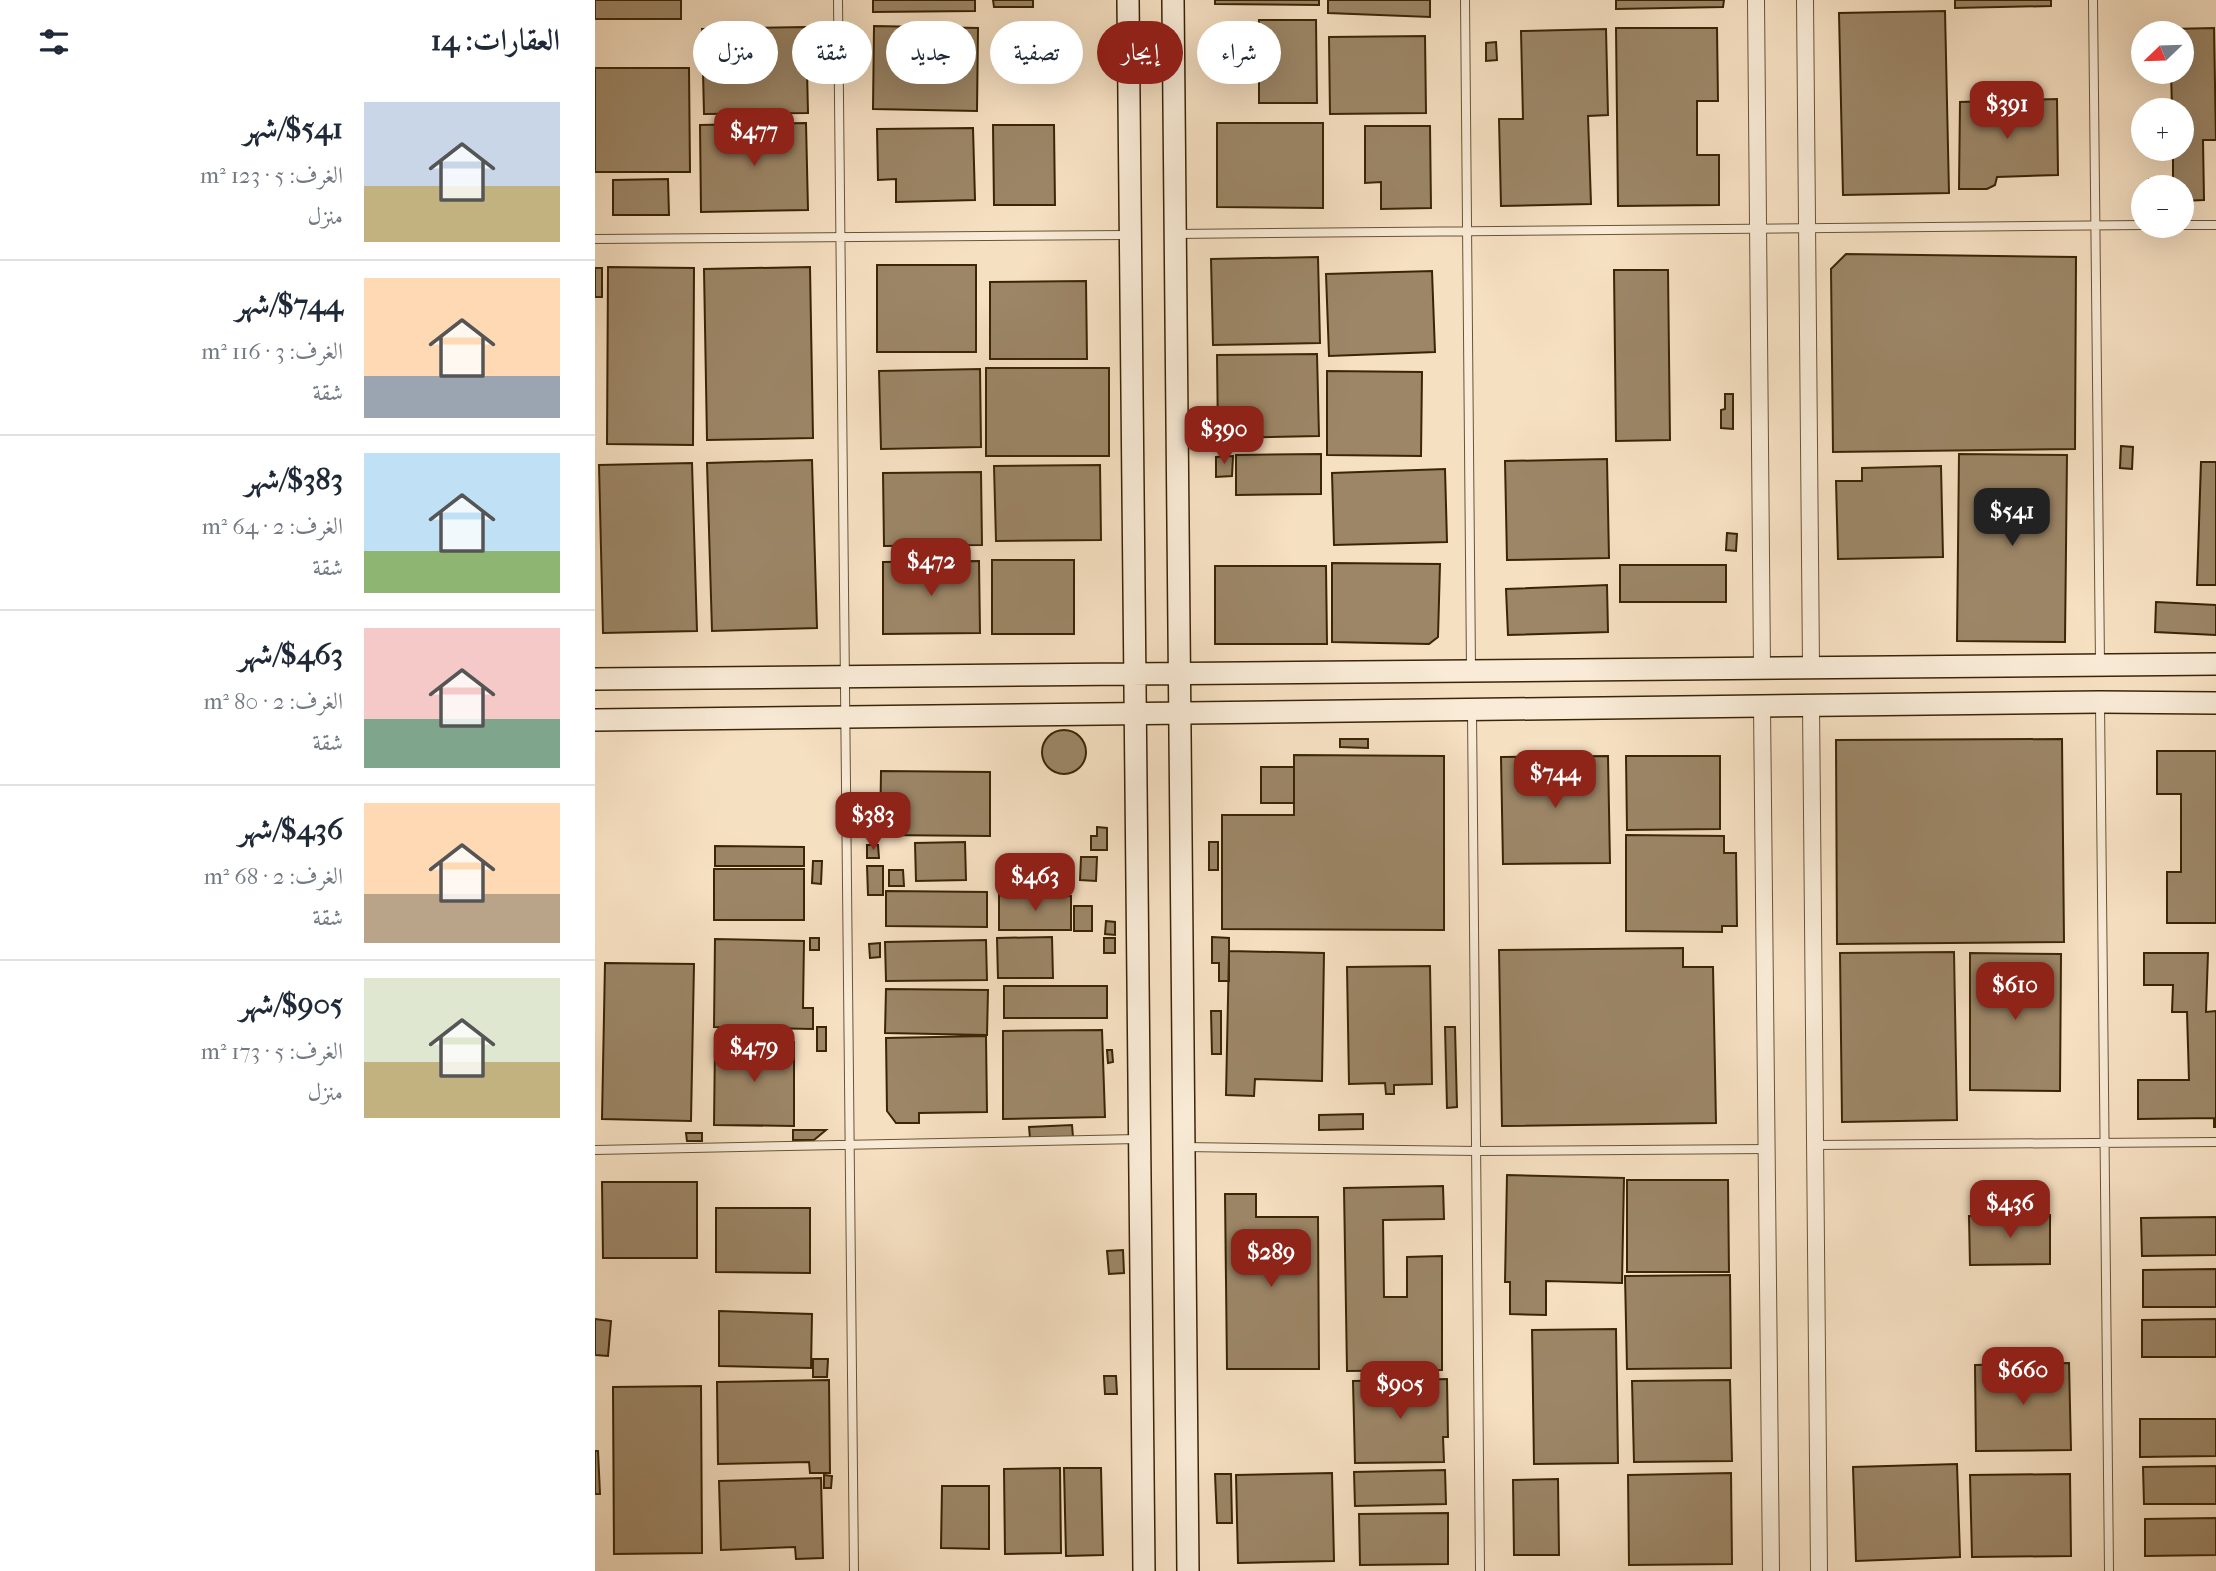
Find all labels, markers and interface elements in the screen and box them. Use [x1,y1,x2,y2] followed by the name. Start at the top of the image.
[693,21,778,84] chip: منزل
[792,21,872,84] chip: شقة
[886,21,976,84] chip: جديد
[990,21,1083,84] chip: تصفية
[1097,21,1183,84] chip: إيجار
[1197,21,1281,84] chip: شراء
[2131,21,2195,84] north arrow
[2131,21,2194,238] map controls
[35,23,73,61] icon: filters
[431,23,560,58] text: العقارات: 14
[1966,82,2048,141] pin: $391
[1986,90,2028,117] text: $391
[2131,98,2194,161] button: +
[713,108,795,168] pin: $477
[243,111,343,146] text: $541/شهر
[730,117,778,144] text: $477
[420,130,504,214] icon: home
[200,162,343,189] text: الغرف: 5 · 123 m²
[2131,175,2194,238] button: −
[308,203,343,230] text: منزل
[236,287,343,322] text: $744/شهر
[420,306,504,390] icon: home
[201,338,343,365] text: الغرف: 3 · 116 m²
[313,379,343,406] text: شقة
[1183,406,1265,466] pin: $390
[1201,415,1247,442] text: $390
[245,462,343,497] text: $383/شهر
[420,481,504,565] icon: home
[1971,489,2053,548] pin: $541
[1990,497,2034,524] text: $541
[202,513,343,540] text: الغرف: 2 · 64 m²
[890,538,972,598] pin: $472
[907,547,955,574] text: $472
[313,554,343,581] text: شقة
[238,637,343,672] text: $463/شهر
[420,656,504,740] icon: home
[203,688,343,715] text: الغرف: 2 · 80 m²
[313,729,343,756] text: شقة
[1514,750,1596,810] pin: $744
[1530,759,1580,786] text: $744
[832,792,914,852] pin: $383
[851,801,895,828] text: $383
[238,812,343,847] text: $436/شهر
[420,831,504,915] icon: home
[994,853,1076,913] pin: $463
[1011,862,1059,889] text: $463
[204,863,343,890] text: الغرف: 2 · 68 m²
[313,904,343,931] text: شقة
[1974,962,2056,1022] pin: $610
[1992,971,2038,998] text: $610
[240,987,343,1022] text: $905/شهر
[420,1006,504,1090] icon: home
[713,1024,795,1084] pin: $479
[730,1033,778,1060] text: $479
[201,1038,343,1065] text: الغرف: 5 · 173 m²
[308,1079,343,1106] text: منزل
[1969,1180,2051,1240] pin: $436
[1986,1189,2034,1216] text: $436
[1230,1230,1312,1289] pin: $289
[1247,1238,1295,1265] text: $289
[1982,1348,2064,1407] pin: $660
[1998,1356,2048,1383] text: $660
[1359,1362,1441,1421] pin: $905
[1376,1370,1424,1397] text: $905

